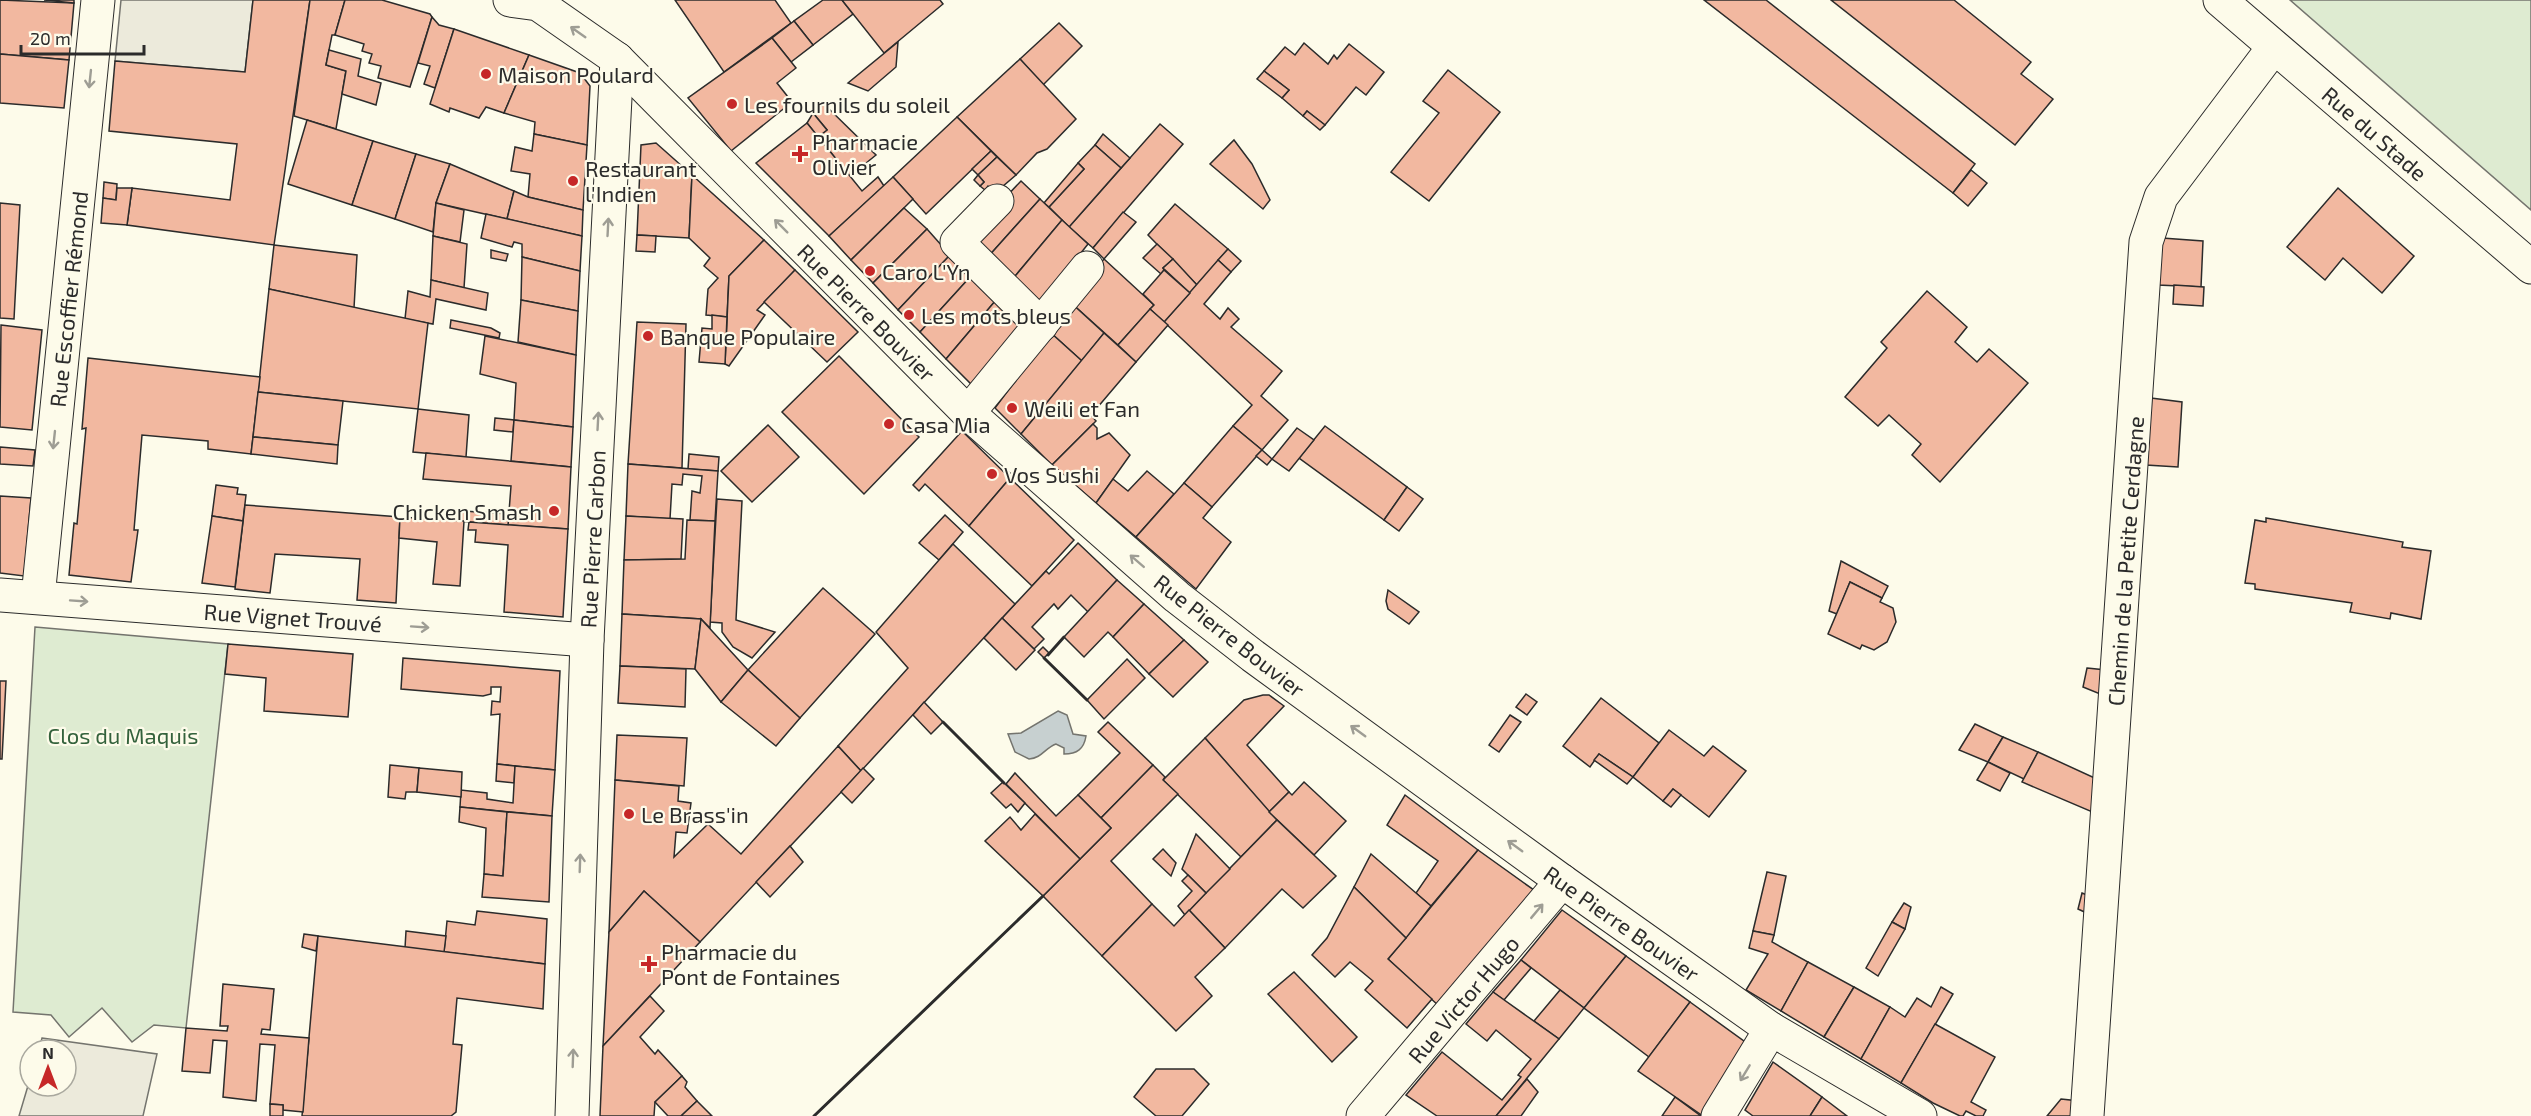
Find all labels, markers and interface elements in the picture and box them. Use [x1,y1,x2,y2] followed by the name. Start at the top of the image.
[21,18,144,56] scale bar
[569,25,586,38] one-way arrow
[30,27,71,49] text: 20 m
[498,61,654,87] place label: Maison Poulard
[479,67,493,81] marker: Maison Poulard
[84,69,95,89] one-way arrow
[2317,81,2433,185] street label: Rue du Stade
[744,91,950,117] place label: Les fournils du soleil
[725,97,739,111] marker: Les fournils du soleil
[812,128,918,179] place label: Pharmacie Olivier
[793,147,807,161] marker: Pharmacie Olivier
[585,155,697,206] place label: Restaurant l'Indien
[566,174,580,188] marker: Restaurant l'Indien
[44,190,92,408] street label: Rue Escoffier Rémond
[603,217,614,237] one-way arrow
[774,219,789,234] one-way arrow
[793,238,941,386] street label: Rue Pierre Bouvier
[882,258,971,284] place label: Caro L'Yn
[863,264,877,278] marker: Caro L'Yn
[921,302,1071,328] place label: Les mots bleus
[902,308,916,322] marker: Les mots bleus
[660,323,835,349] place label: Banque Populaire
[641,329,655,343] marker: Banque Populaire
[1024,395,1140,421] place label: Weili et Fan
[1005,401,1019,415] marker: Weili et Fan
[901,411,991,437] place label: Casa Mia
[593,412,604,432] one-way arrow
[2102,415,2148,707] street label: Chemin de la Petite Cerdagne
[882,417,896,431] marker: Casa Mia
[48,430,59,450] one-way arrow
[574,449,610,629] street label: Rue Pierre Carbon
[1004,461,1099,487] place label: Vos Sushi
[985,467,999,481] marker: Vos Sushi
[392,498,542,524] place label: Chicken Smash
[547,504,561,518] marker: Chicken Smash
[1129,555,1145,568] one-way arrow
[1150,568,1310,702] street label: Rue Pierre Bouvier
[69,595,89,606] one-way arrow
[203,598,383,636] street label: Rue Vignet Trouvé
[410,622,430,633] one-way arrow
[48,722,198,748] park label: Clos du Maquis
[1351,725,1367,737] one-way arrow
[641,801,749,827] place label: Le Brass'in
[622,807,636,821] marker: Le Brass'in
[1508,840,1524,853] one-way arrow
[574,853,585,873] one-way arrow
[1539,860,1705,986] street label: Rue Pierre Bouvier
[1530,904,1544,919] one-way arrow
[1402,930,1524,1068] street label: Rue Victor Hugo
[661,938,840,989] place label: Pharmacie du Pont de Fontaines
[642,957,656,971] marker: Pharmacie du Pont de Fontaines
[18,1038,78,1098] north arrow
[42,1043,54,1062] text: N
[568,1048,579,1068] one-way arrow
[1738,1064,1750,1081] one-way arrow

